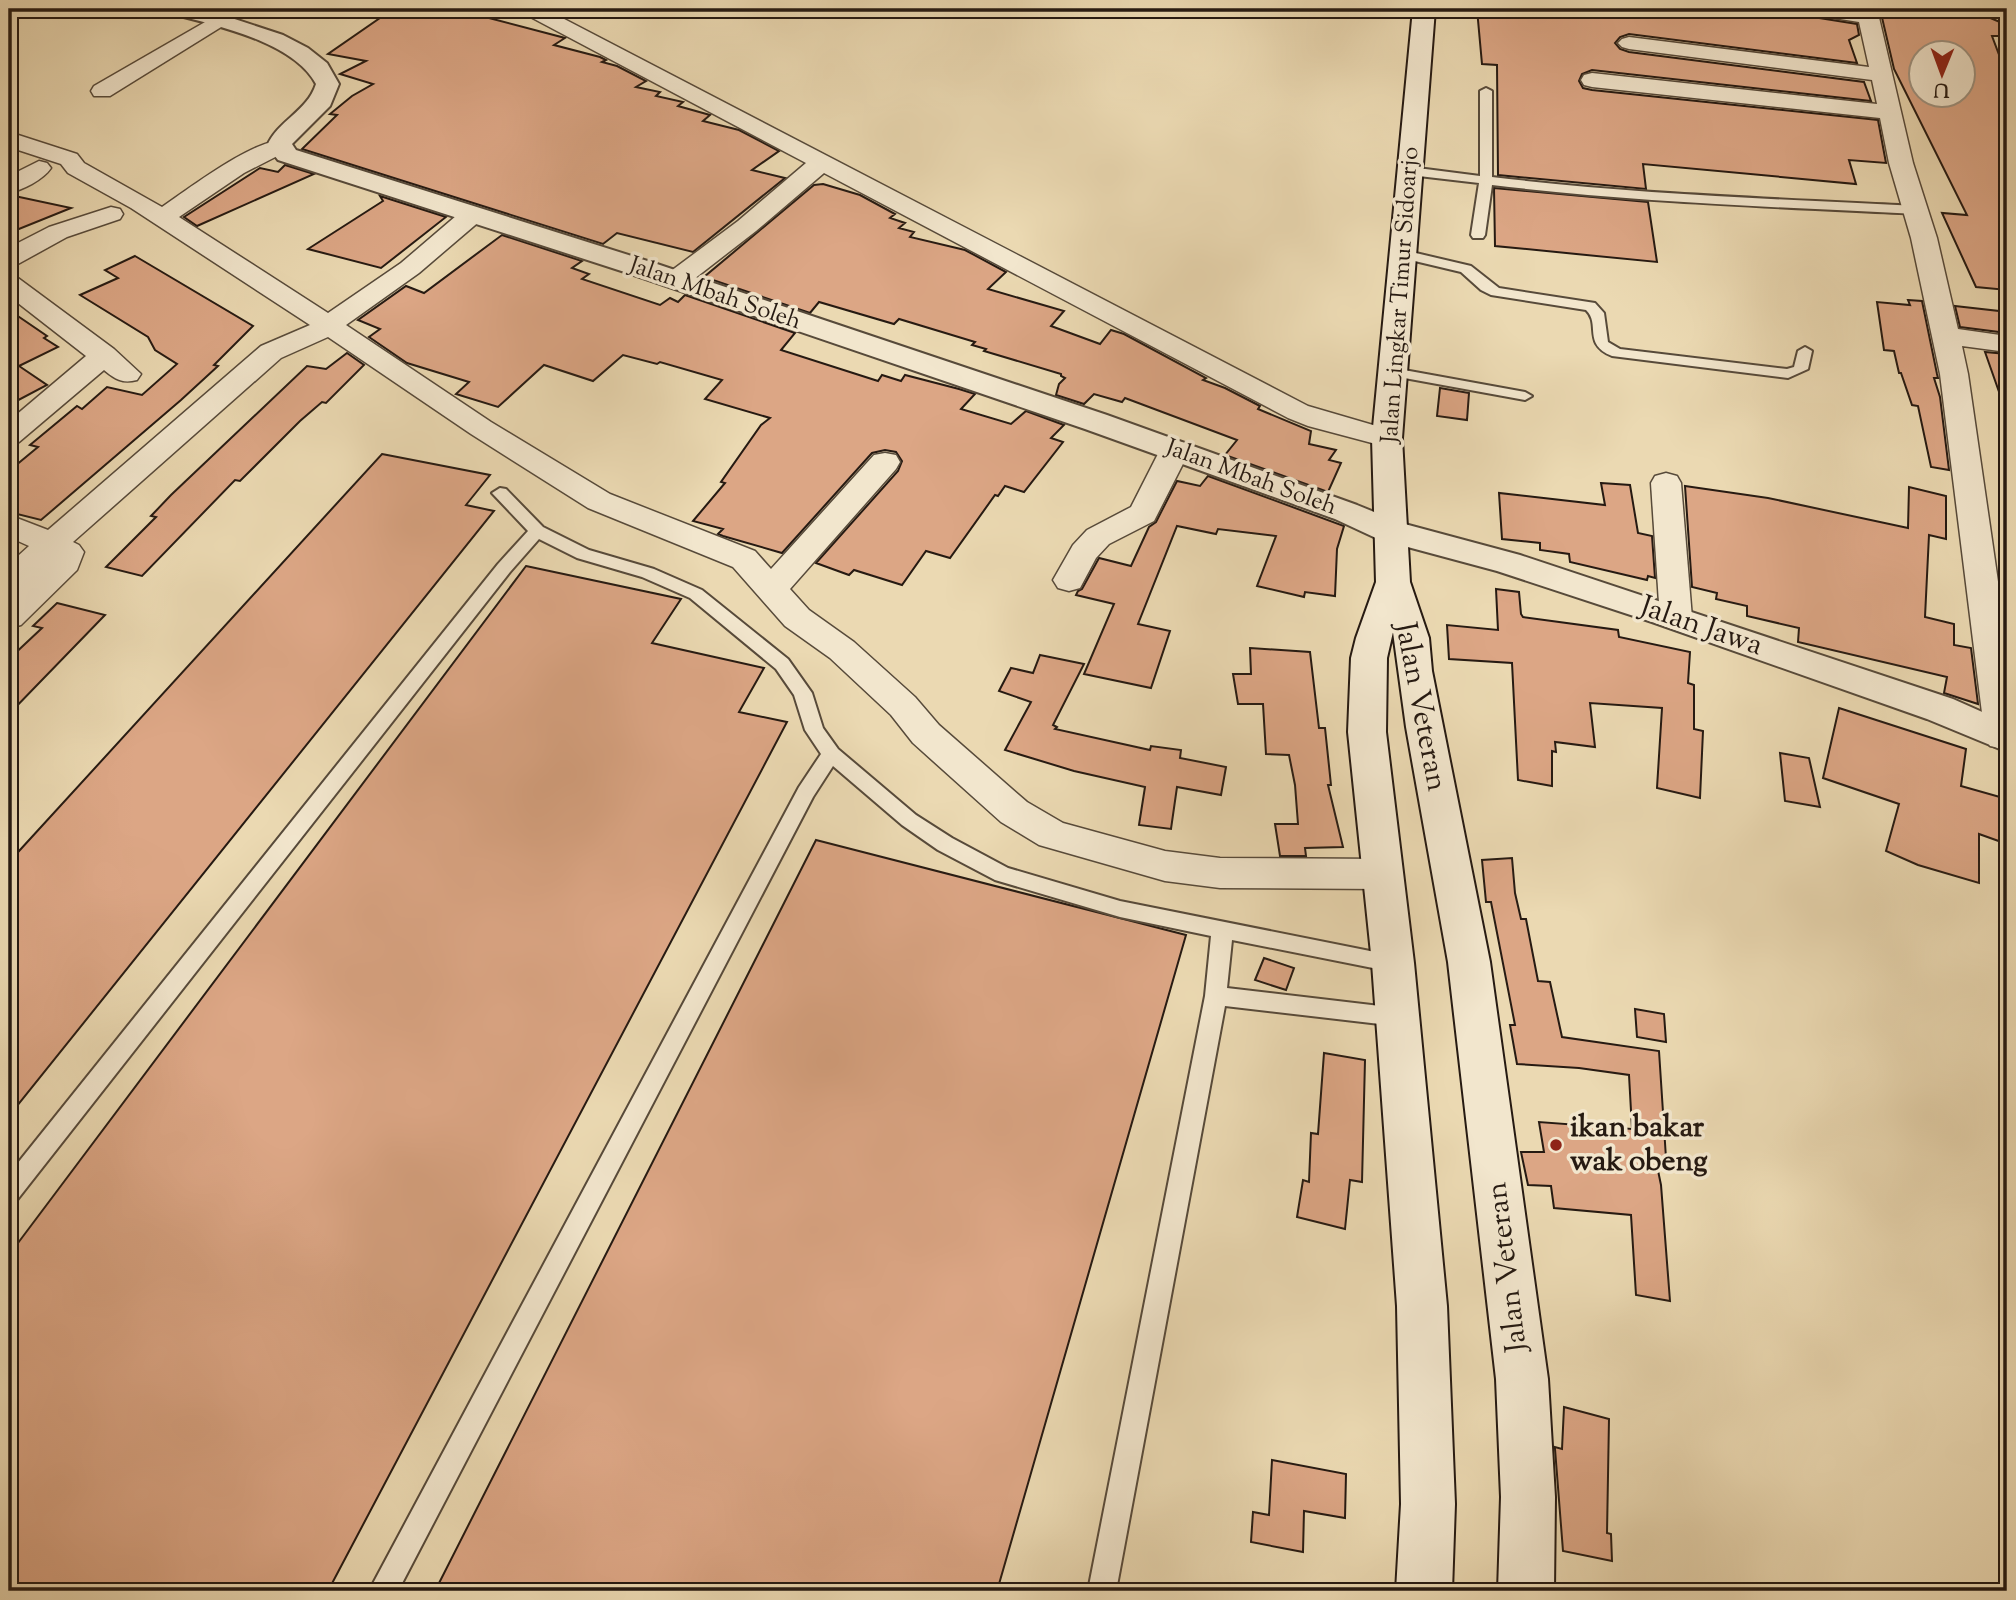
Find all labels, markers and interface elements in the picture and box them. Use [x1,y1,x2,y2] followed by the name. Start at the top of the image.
[1908,38,1978,108] north arrow
[1933,75,1950,102] text: U
[1374,146,1428,446] street label: Jalan Lingkar Timur Sidoarjo
[623,248,806,339] street label: Jalan Mbah Soleh
[1159,431,1341,525] street label: Jalan Mbah Soleh
[1632,585,1768,668] street label: Jalan Jawa
[1382,617,1457,795] street label: Jalan Veteran
[1570,1107,1708,1184] place label: ikan bakar wak obeng
[1548,1137,1564,1153] marker: ikan bakar wak obeng
[1476,1179,1540,1356] street label: Jalan Veteran

